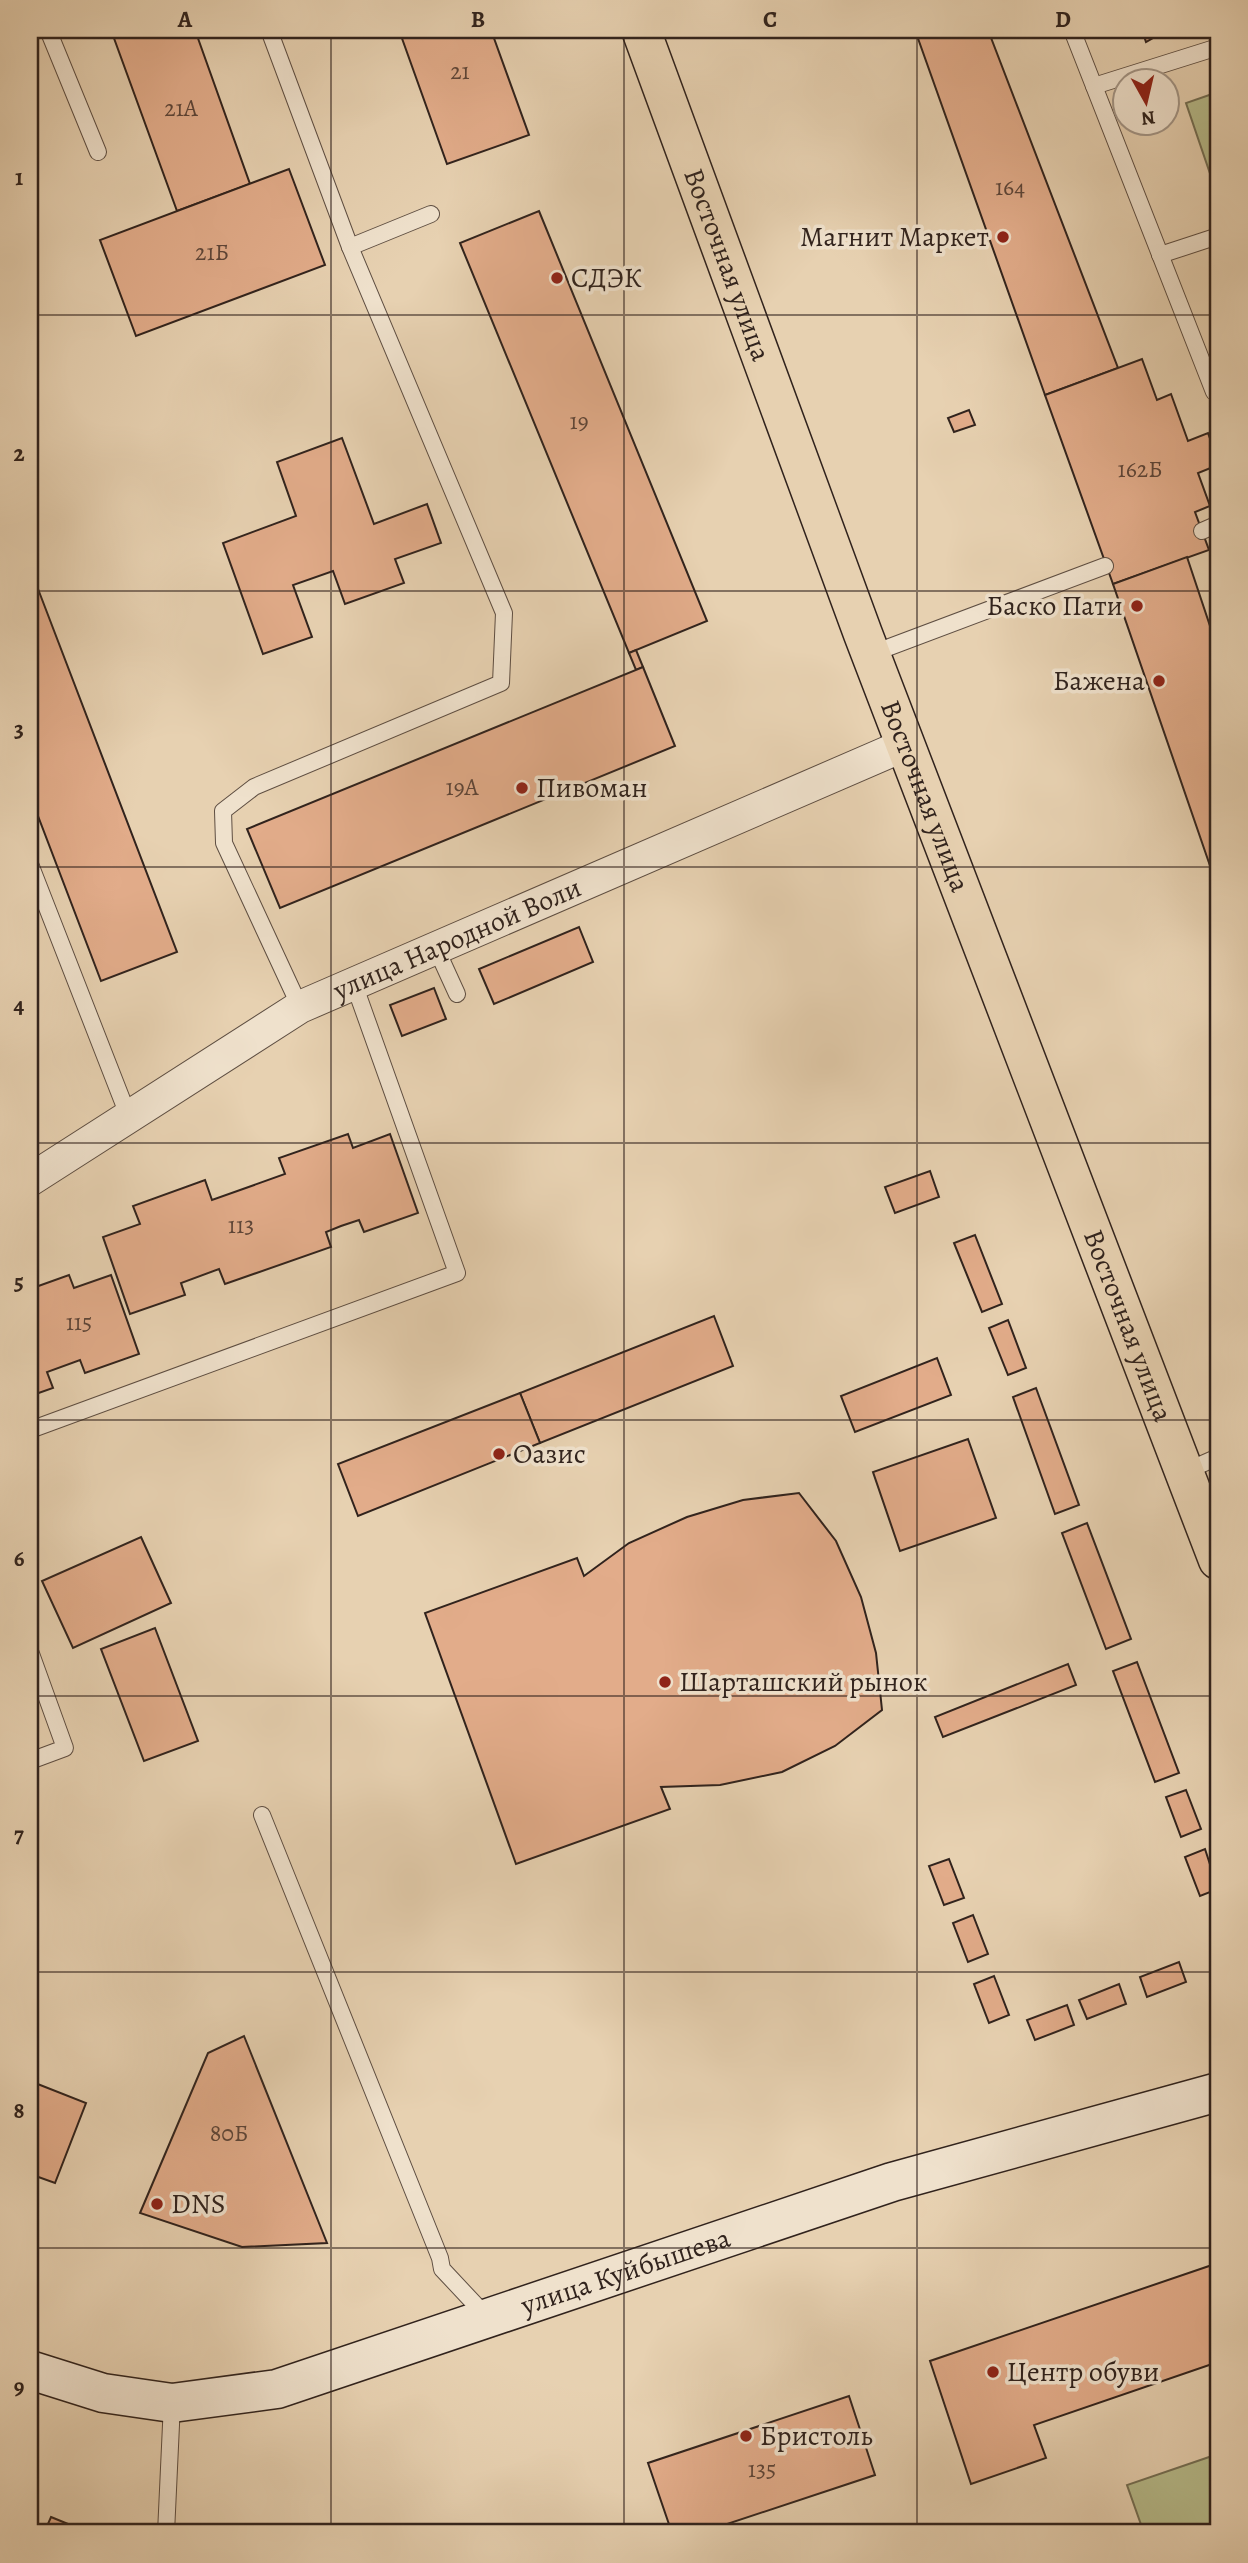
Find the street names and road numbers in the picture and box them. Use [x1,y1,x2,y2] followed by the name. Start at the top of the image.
[674,163,780,366] street label: Восточная улица
[871,695,979,897] street label: Восточная улица
[326,868,587,1010] street label: улица Народной Воли
[1074,1224,1182,1427] street label: Восточная улица
[515,2219,735,2325] street label: улица Куйбышева

